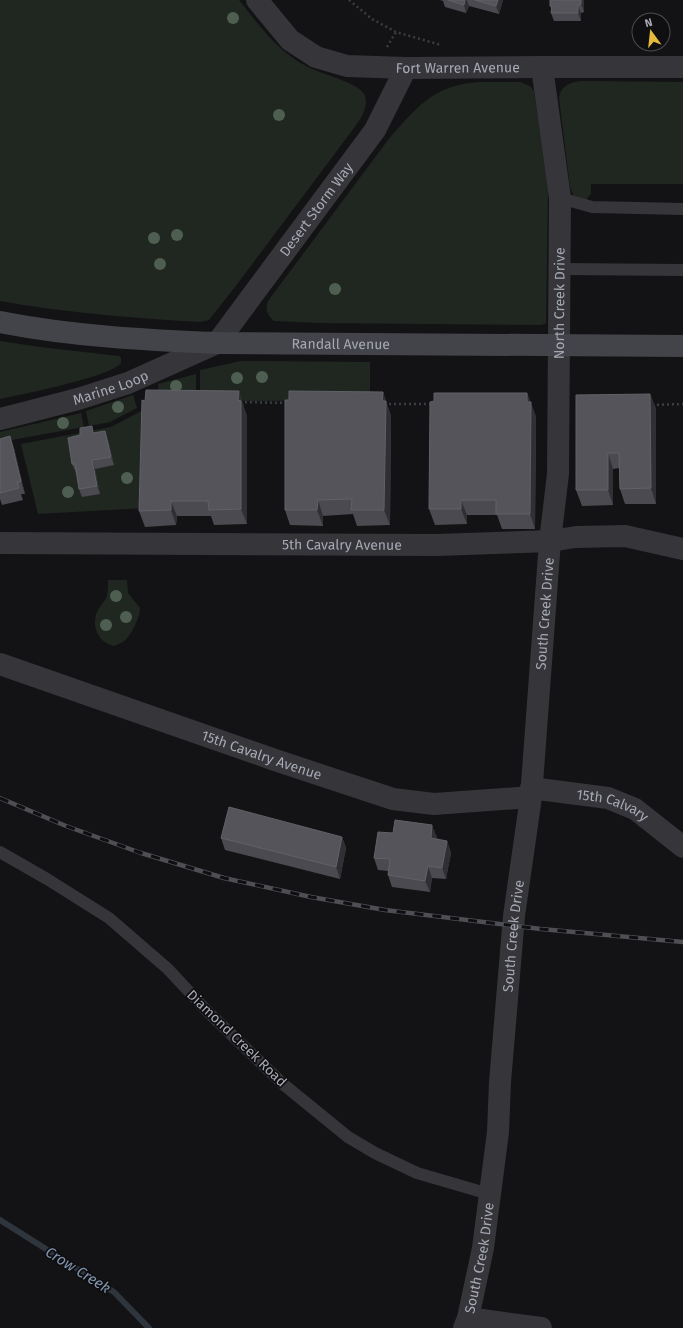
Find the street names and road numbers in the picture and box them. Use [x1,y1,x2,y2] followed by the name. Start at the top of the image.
[395,59,520,77] street label: Fort Warren Avenue
[276,159,357,260] street label: Desert Storm Way
[551,247,569,359] street label: North Creek Drive
[291,335,390,353] street label: Randall Avenue
[71,367,151,409] street label: Marine Loop
[282,536,402,554] street label: 5th Cavalry Avenue
[532,557,558,671] street label: South Creek Drive
[199,727,324,784] street label: 15th Cavalry Avenue
[576,786,652,825] street label: 15th Calvary
[500,879,528,993] street label: South Creek Drive
[183,986,290,1090] street label: Diamond Creek Road
[461,1201,498,1315] street label: South Creek Drive

